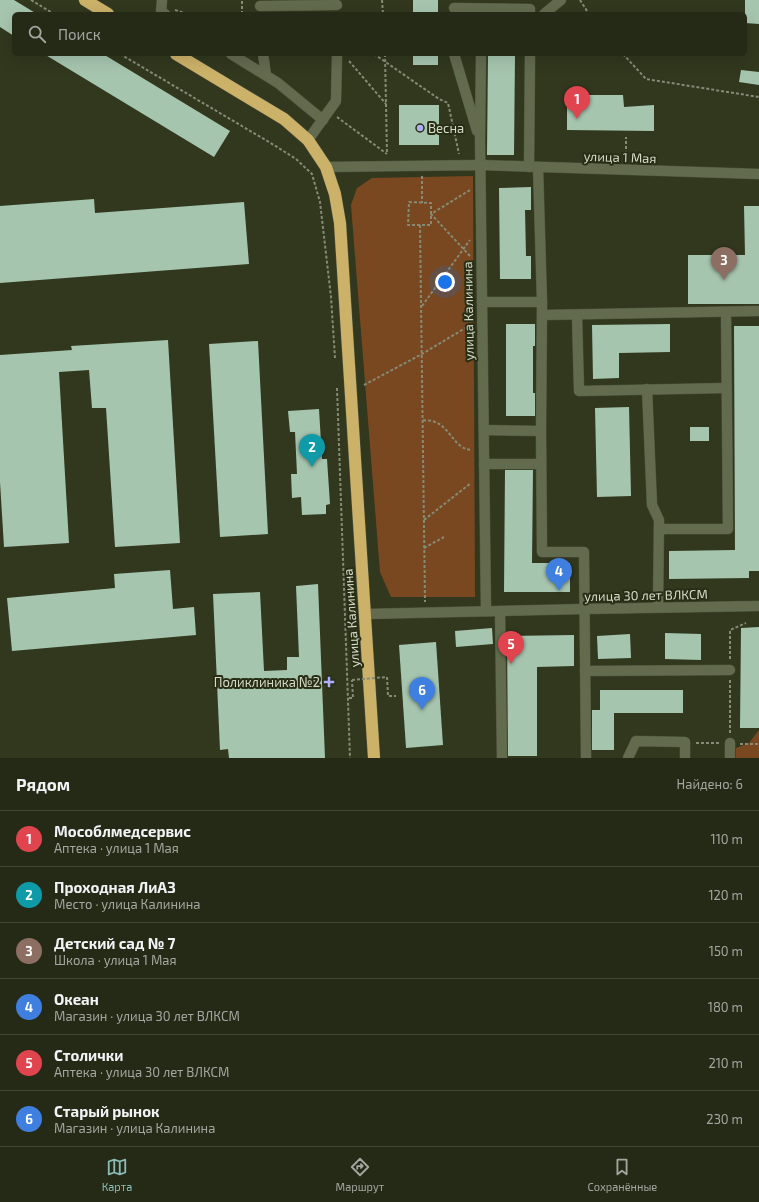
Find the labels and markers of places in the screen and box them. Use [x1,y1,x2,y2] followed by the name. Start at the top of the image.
[564,86,590,119] pin: 1
[428,120,464,136] place label: Весна
[415,123,425,133] marker: Весна
[711,247,737,280] pin: 3
[299,434,325,467] pin: 2
[546,558,572,591] pin: 4
[498,631,524,664] pin: 5
[214,674,320,690] place label: Поликлиника №2
[323,676,335,688] marker: Поликлиника №2
[409,677,435,710] pin: 6

